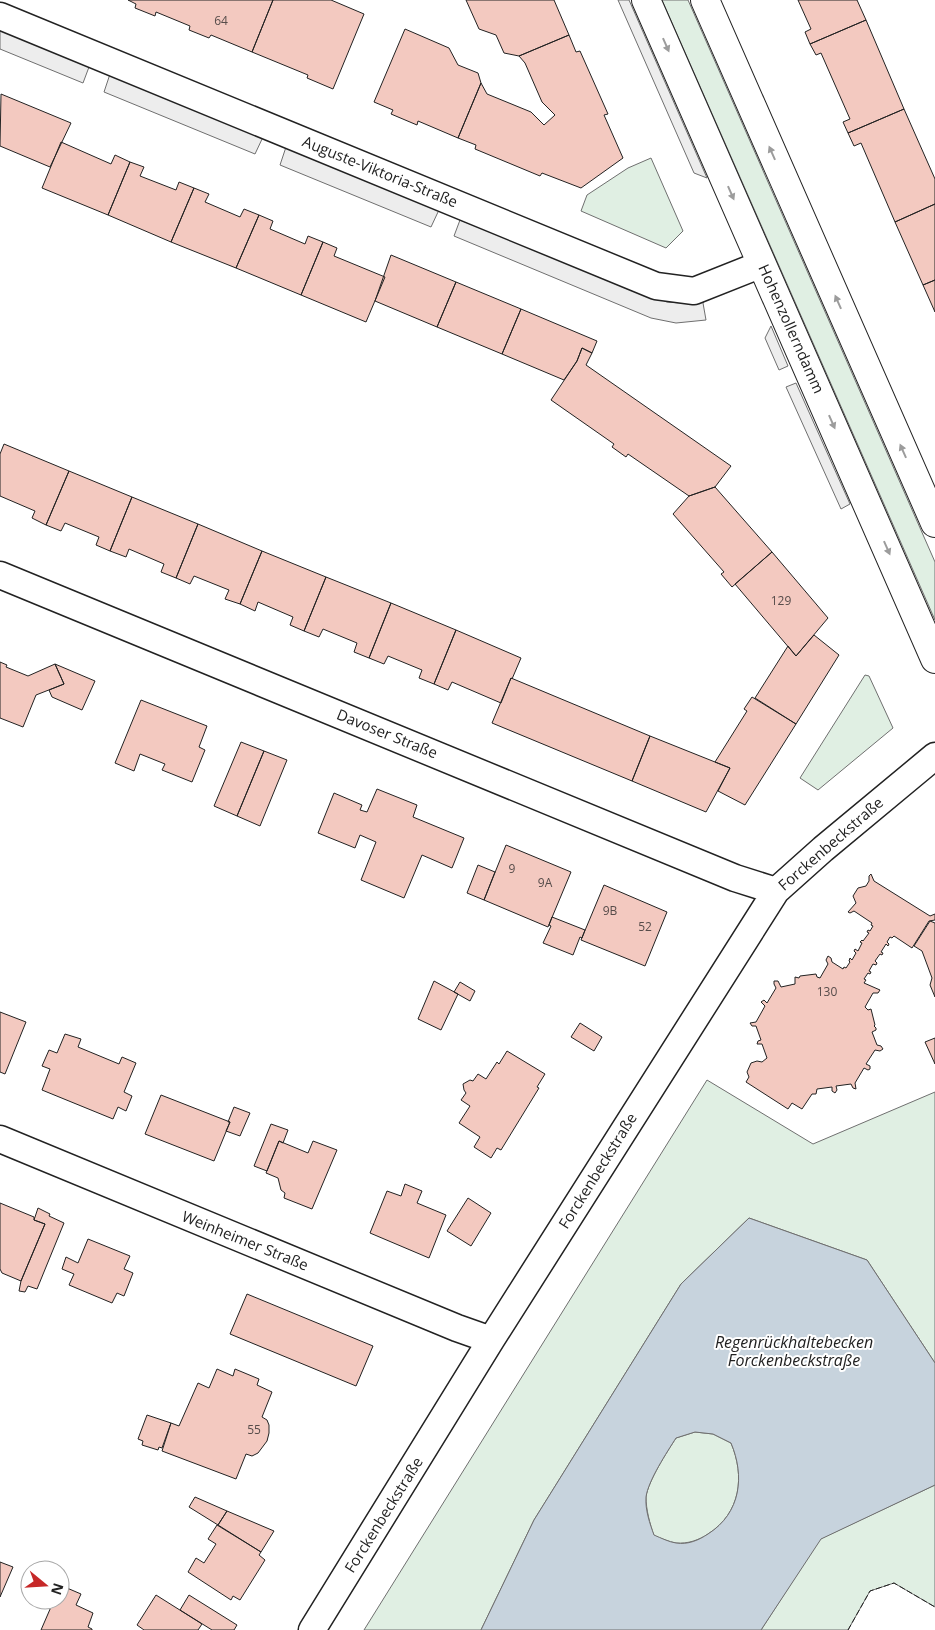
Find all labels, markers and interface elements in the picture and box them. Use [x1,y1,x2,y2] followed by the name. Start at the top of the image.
[214,12,228,29] house number: 64
[662,38,670,52] one-way arrow
[300,131,461,211] street label: Auguste-Viktoria-Straße
[768,146,776,160] one-way arrow
[728,186,736,201] one-way arrow
[754,261,829,396] street label: Hohenzollerndamm
[833,295,841,309] one-way arrow
[828,415,836,429] one-way arrow
[899,444,907,458] one-way arrow
[883,541,891,555] one-way arrow
[771,592,791,609] house number: 129
[334,704,441,762] street label: Davoser Straße
[774,792,887,894] street label: Forckenbeckstraße
[509,860,516,877] house number: 9
[538,874,553,891] house number: 9A
[603,902,618,919] house number: 9B
[638,918,652,935] house number: 52
[817,983,837,1000] house number: 130
[553,1109,641,1232] street label: Forckenbeckstraße
[179,1206,312,1275] street label: Weinheimer Straße
[715,1331,873,1371] water label: Regenrückhaltebecken Forckenbeckstraße
[247,1421,261,1438] house number: 55
[339,1453,427,1576] street label: Forckenbeckstraße
[20,1560,70,1610] north arrow
[47,1581,69,1598] text: N

